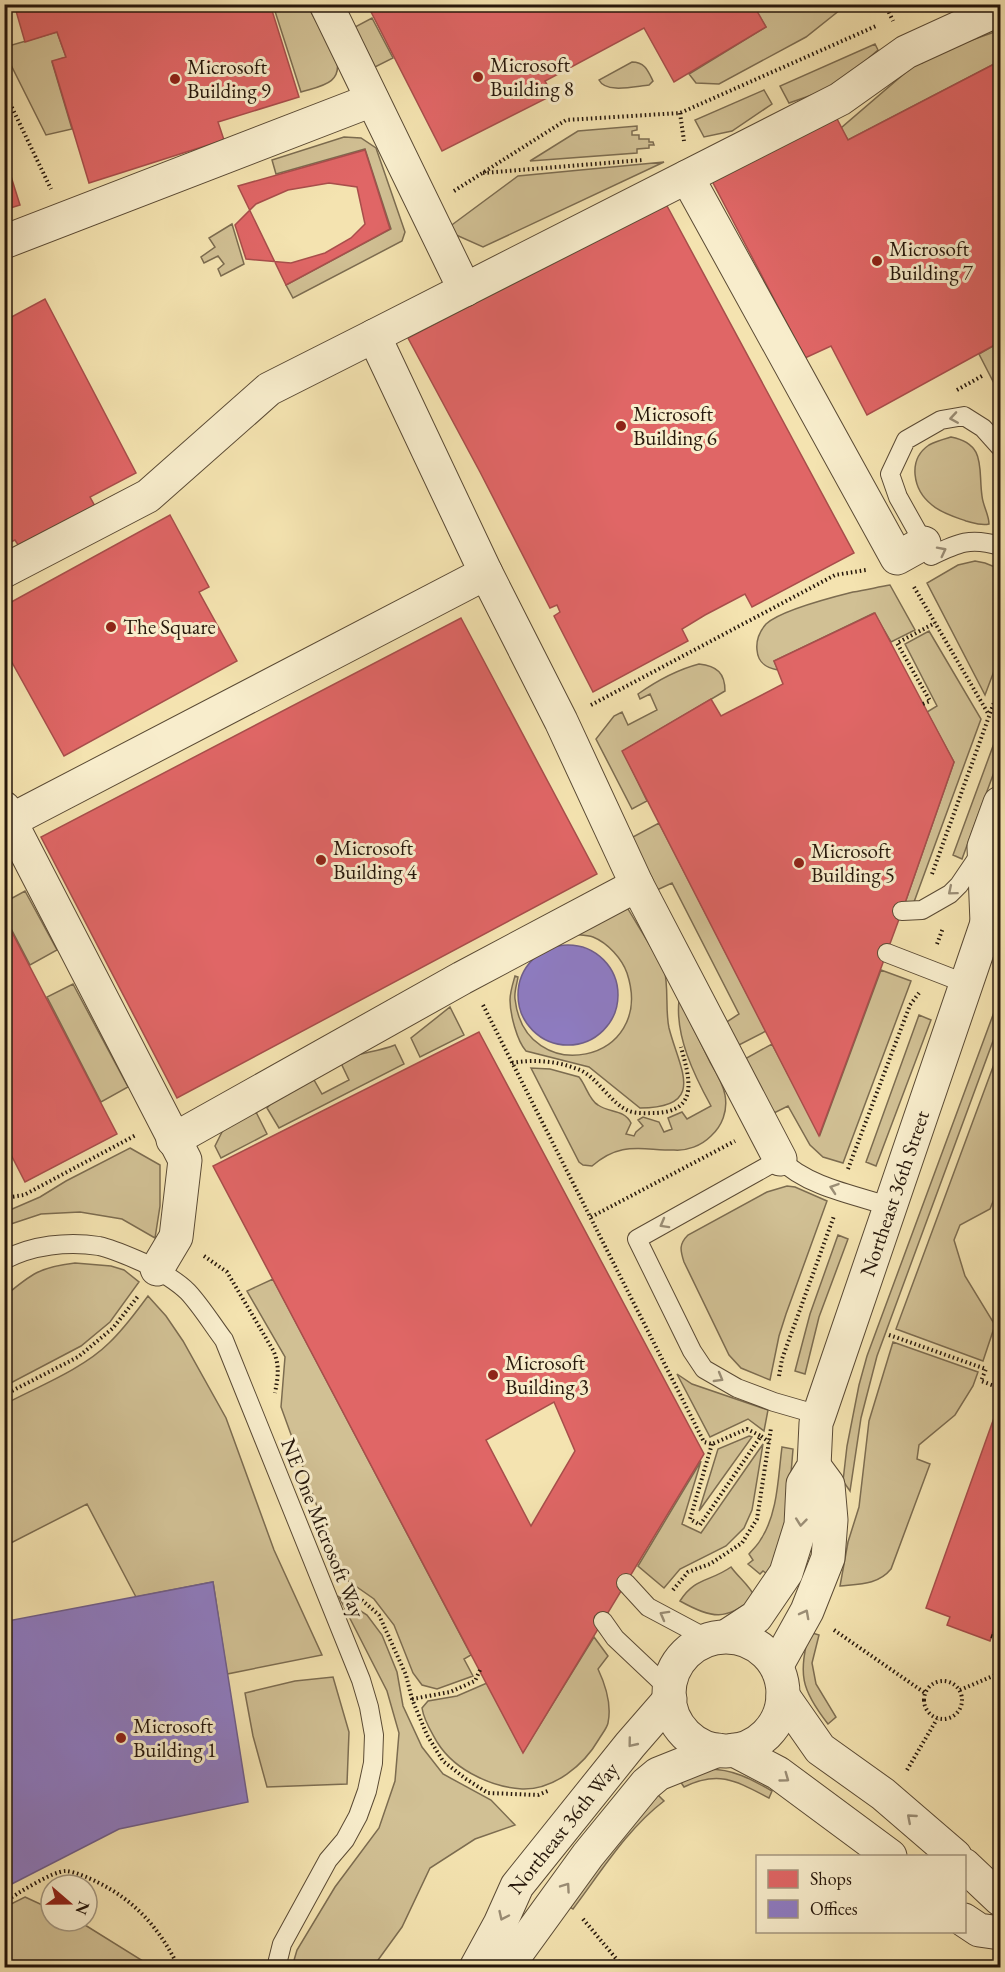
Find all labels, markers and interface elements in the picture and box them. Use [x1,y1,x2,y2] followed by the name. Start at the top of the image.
[490,51,574,102] place label: Microsoft Building 8
[187,53,271,104] place label: Microsoft Building 9
[471,70,485,84] marker: Microsoft Building 8
[168,72,182,86] marker: Microsoft Building 9
[889,235,974,286] place label: Microsoft Building 7
[870,254,884,268] marker: Microsoft Building 7
[633,400,717,451] place label: Microsoft Building 6
[949,411,959,424] one-way arrow
[614,419,628,433] marker: Microsoft Building 6
[936,547,946,558] one-way arrow
[123,613,216,640] place label: The Square
[104,620,118,634] marker: The Square
[333,834,418,885] place label: Microsoft Building 4
[811,837,895,888] place label: Microsoft Building 5
[314,853,328,867] marker: Microsoft Building 4
[792,856,806,870] marker: Microsoft Building 5
[948,884,959,895] one-way arrow
[853,1106,935,1280] street label: Northeast 36th Street
[829,1183,840,1196] one-way arrow
[660,1217,670,1228] one-way arrow
[505,1349,589,1400] place label: Microsoft Building 3
[486,1368,500,1382] marker: Microsoft Building 3
[713,1371,724,1382] one-way arrow
[275,1434,372,1622] street label: NE One Microsoft Way
[795,1517,808,1526] one-way arrow
[798,1609,809,1620] one-way arrow
[660,1611,670,1622] one-way arrow
[133,1712,217,1763] place label: Microsoft Building 1
[114,1731,128,1745] marker: Microsoft Building 1
[628,1736,639,1747] one-way arrow
[502,1755,625,1899] street label: Northeast 36th Way
[778,1771,789,1782] one-way arrow
[907,1814,918,1825] one-way arrow
[756,1855,966,1933] legend
[810,1867,852,1890] text: Shops
[39,1873,99,1933] north arrow
[558,1882,569,1893] one-way arrow
[810,1897,858,1920] text: Offices
[71,1898,95,1918] text: N
[499,1910,511,1921] one-way arrow

